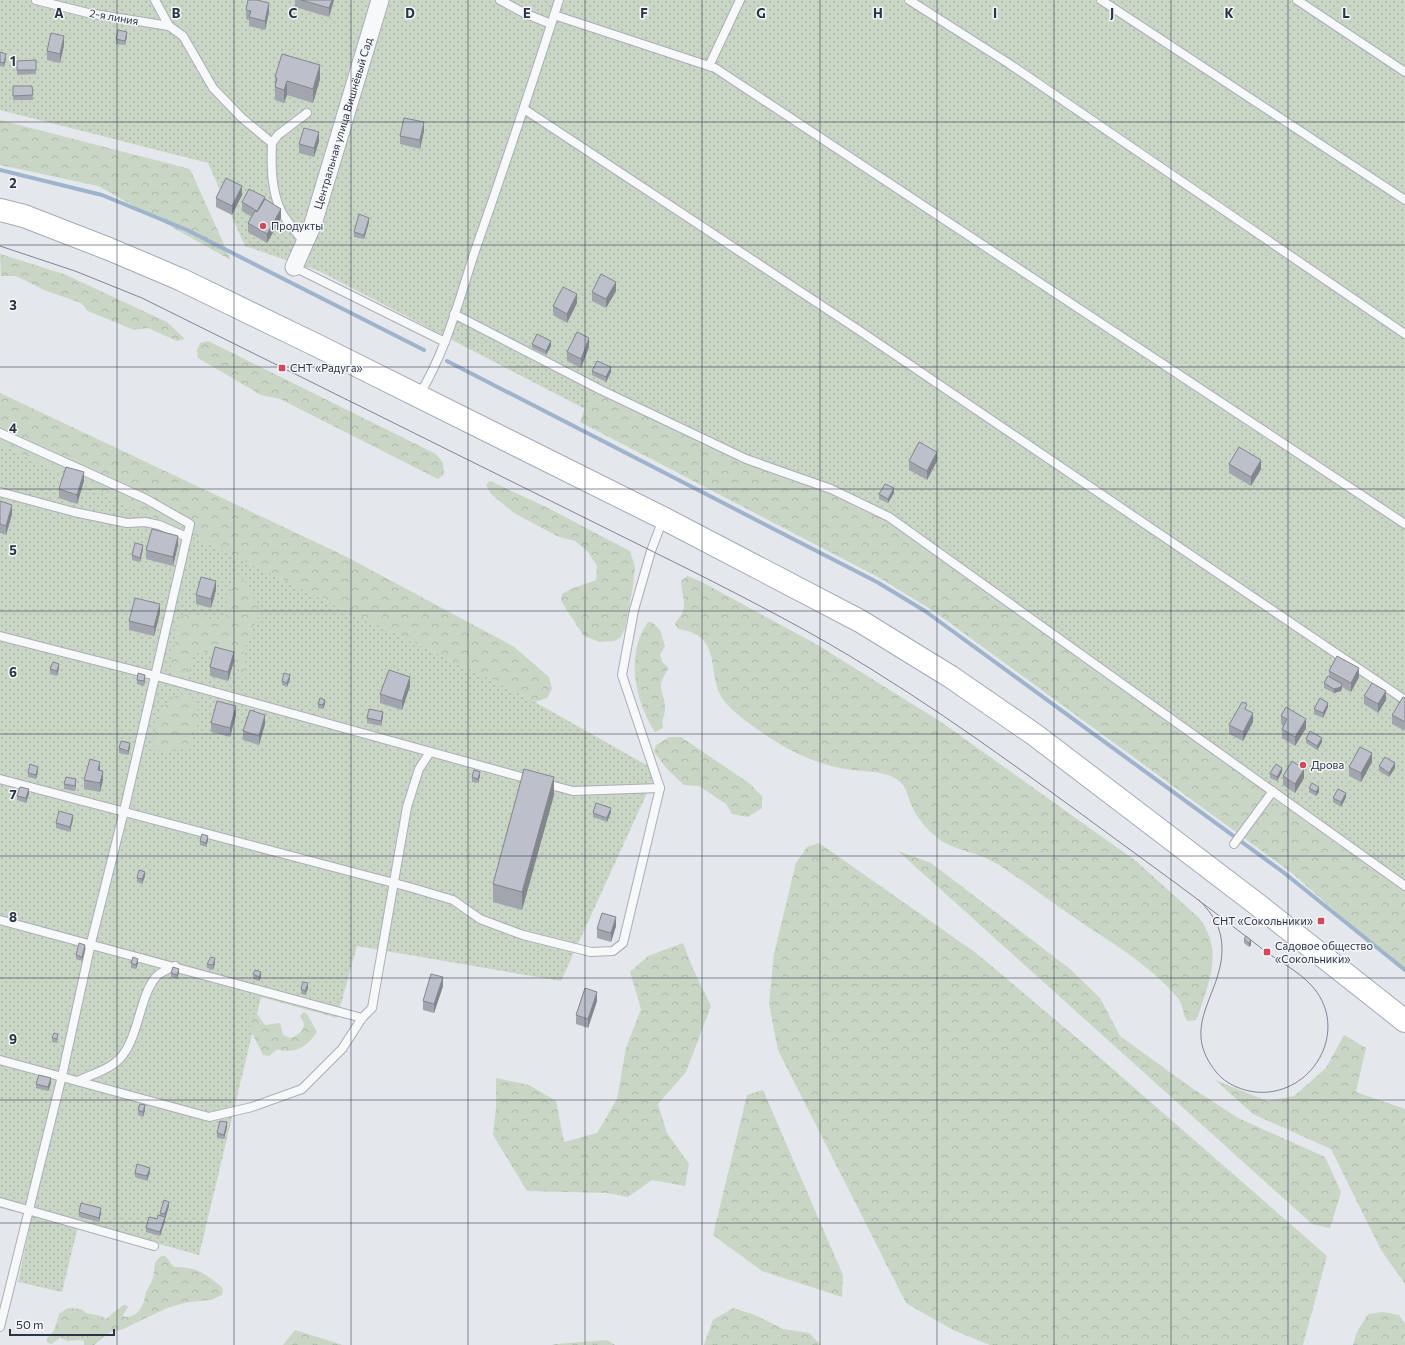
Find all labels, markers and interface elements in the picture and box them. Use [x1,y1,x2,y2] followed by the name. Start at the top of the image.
[54,5,64,21] text: A
[172,5,181,21] text: B
[289,5,298,21] text: C
[405,5,415,21] text: D
[523,5,531,21] text: E
[640,5,648,21] text: F
[756,5,766,21] text: G
[873,5,883,21] text: H
[993,5,997,21] text: I
[1110,5,1114,21] text: J
[1224,5,1234,21] text: K
[1342,5,1350,21] text: L
[89,6,140,27] street label: 2-я линия
[311,35,375,211] street label: Центральная улица Вишнёвый Сад
[10,53,16,69] text: 1
[9,175,17,191] text: 2
[271,219,323,232] place label: Продукты
[258,221,268,231] marker: Продукты
[9,297,17,313] text: 3
[290,361,363,374] place label: СНТ «Радуга»
[277,363,287,373] marker: СНТ «Радуга»
[9,420,17,436] text: 4
[9,542,17,558] text: 5
[9,664,17,680] text: 6
[1311,758,1344,771] place label: Дрова
[1298,760,1308,770] marker: Дрова
[9,786,17,802] text: 7
[9,909,17,925] text: 8
[1213,914,1313,927] place label: СНТ «Сокольники»
[1316,916,1326,926] marker: СНТ «Сокольники»
[1275,939,1373,965] place label: Садовое общество «Сокольники»
[1262,947,1272,957] marker: Садовое общество «Сокольники»
[9,1031,17,1047] text: 9
[10,1311,114,1337] scale bar
[16,1317,44,1331] text: 50 m

